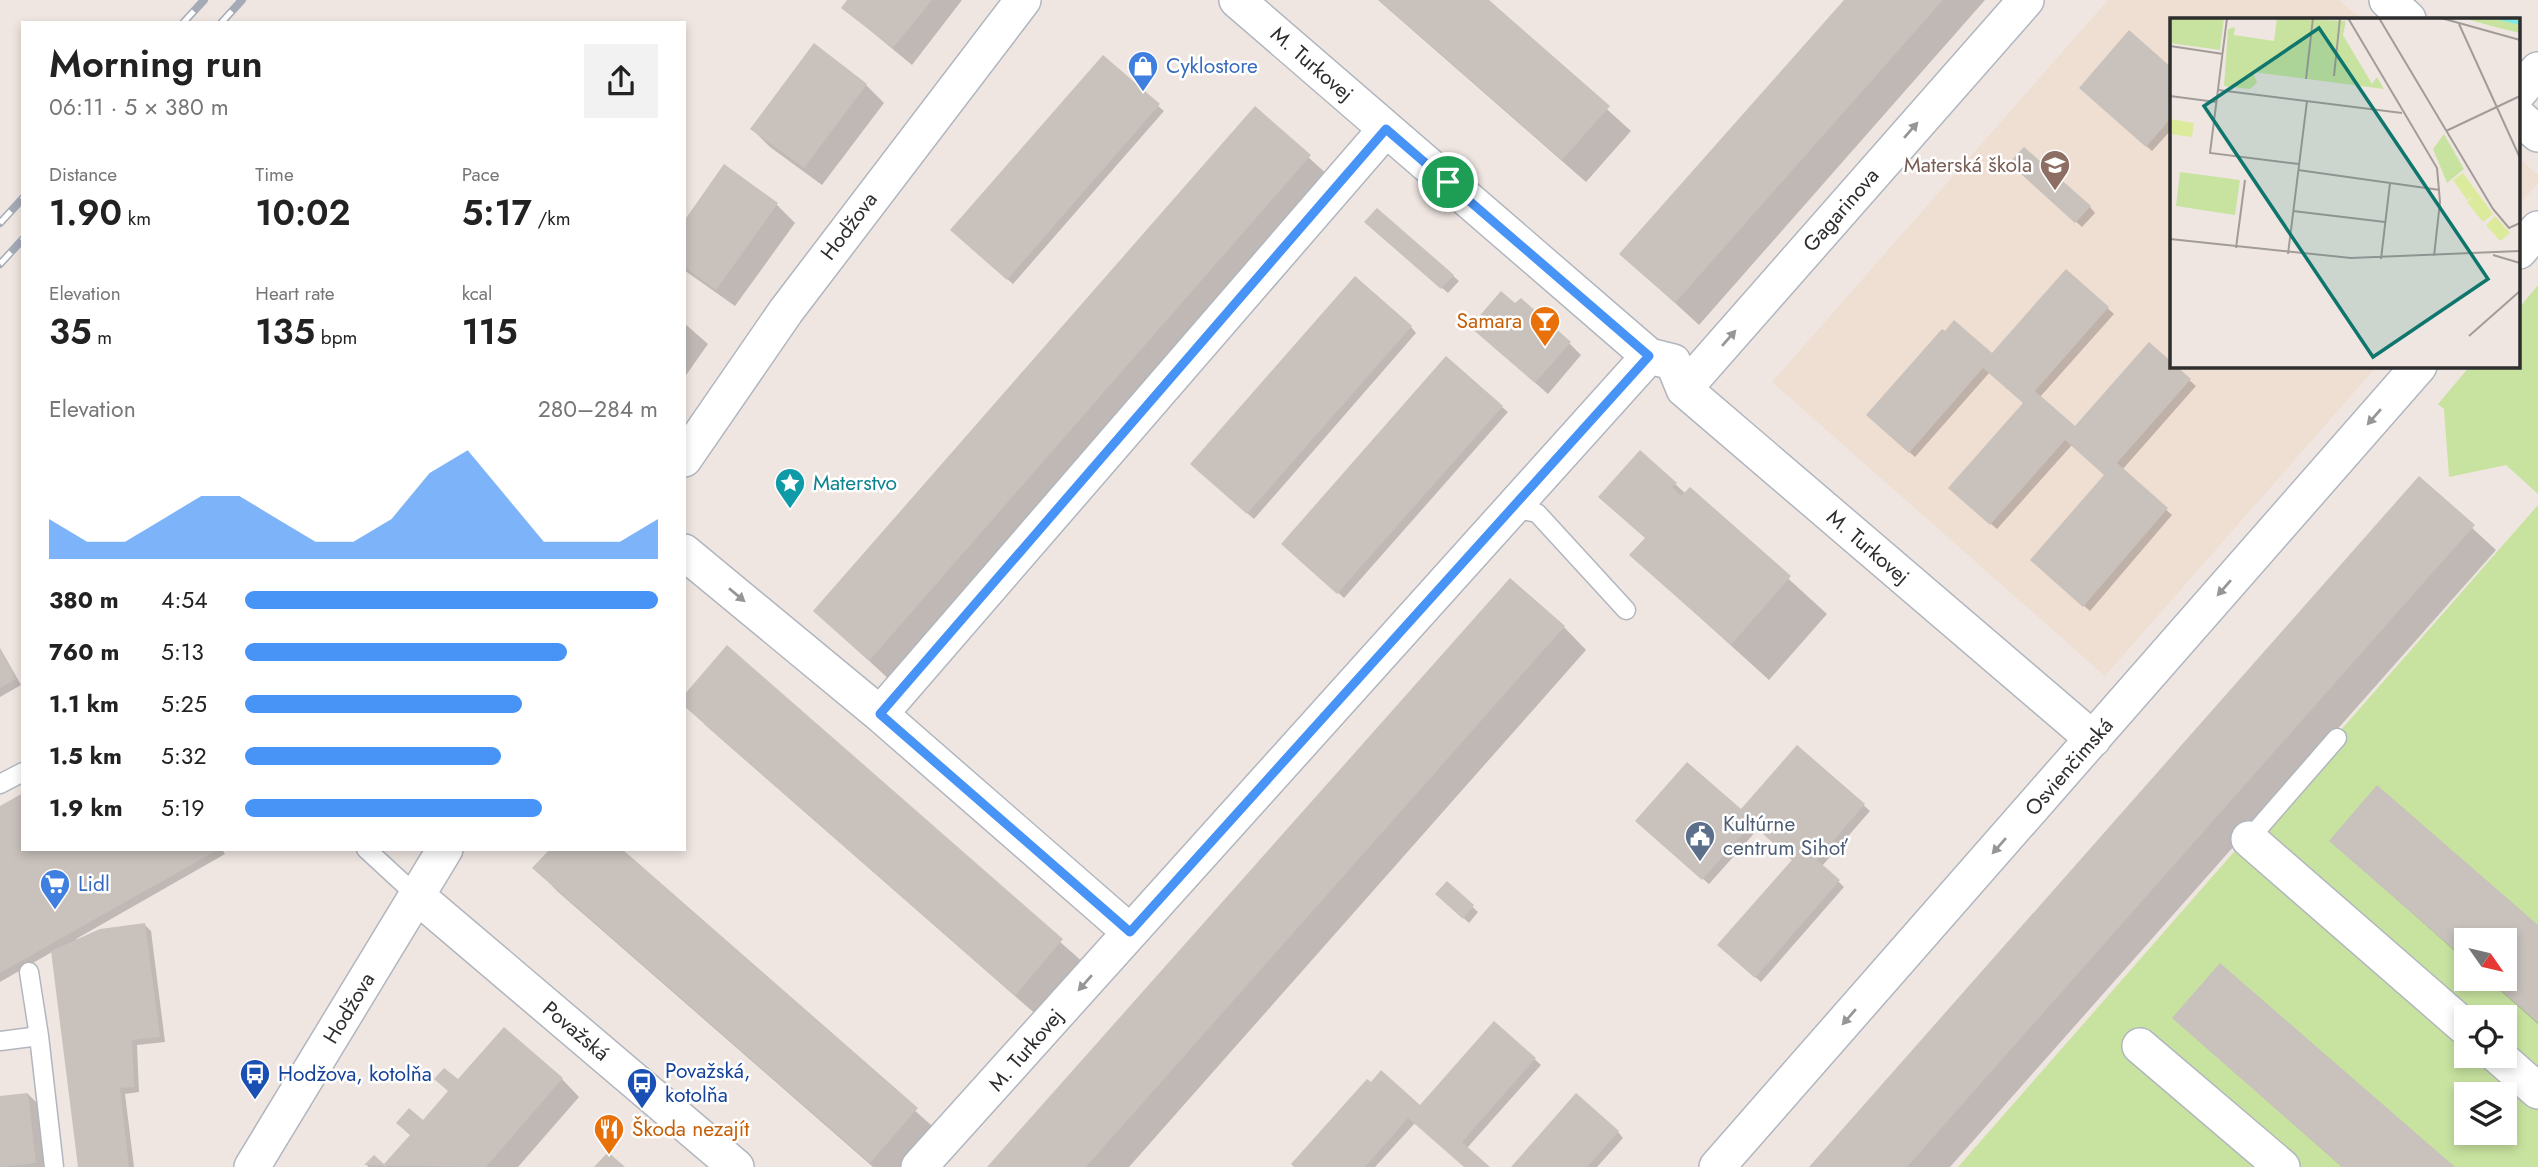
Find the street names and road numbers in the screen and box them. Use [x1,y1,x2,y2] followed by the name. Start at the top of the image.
[1264,20,1360,108] street label: M. Turkovej
[1796,161,1886,259] street label: Gagarinova
[813,186,885,266] street label: Hodžova
[1820,503,1916,591] street label: M. Turkovej
[2018,711,2120,823] street label: Osvienčimská
[316,967,382,1049] street label: Hodžova
[536,994,616,1068] street label: Považská
[982,1002,1070,1098] street label: M. Turkovej

